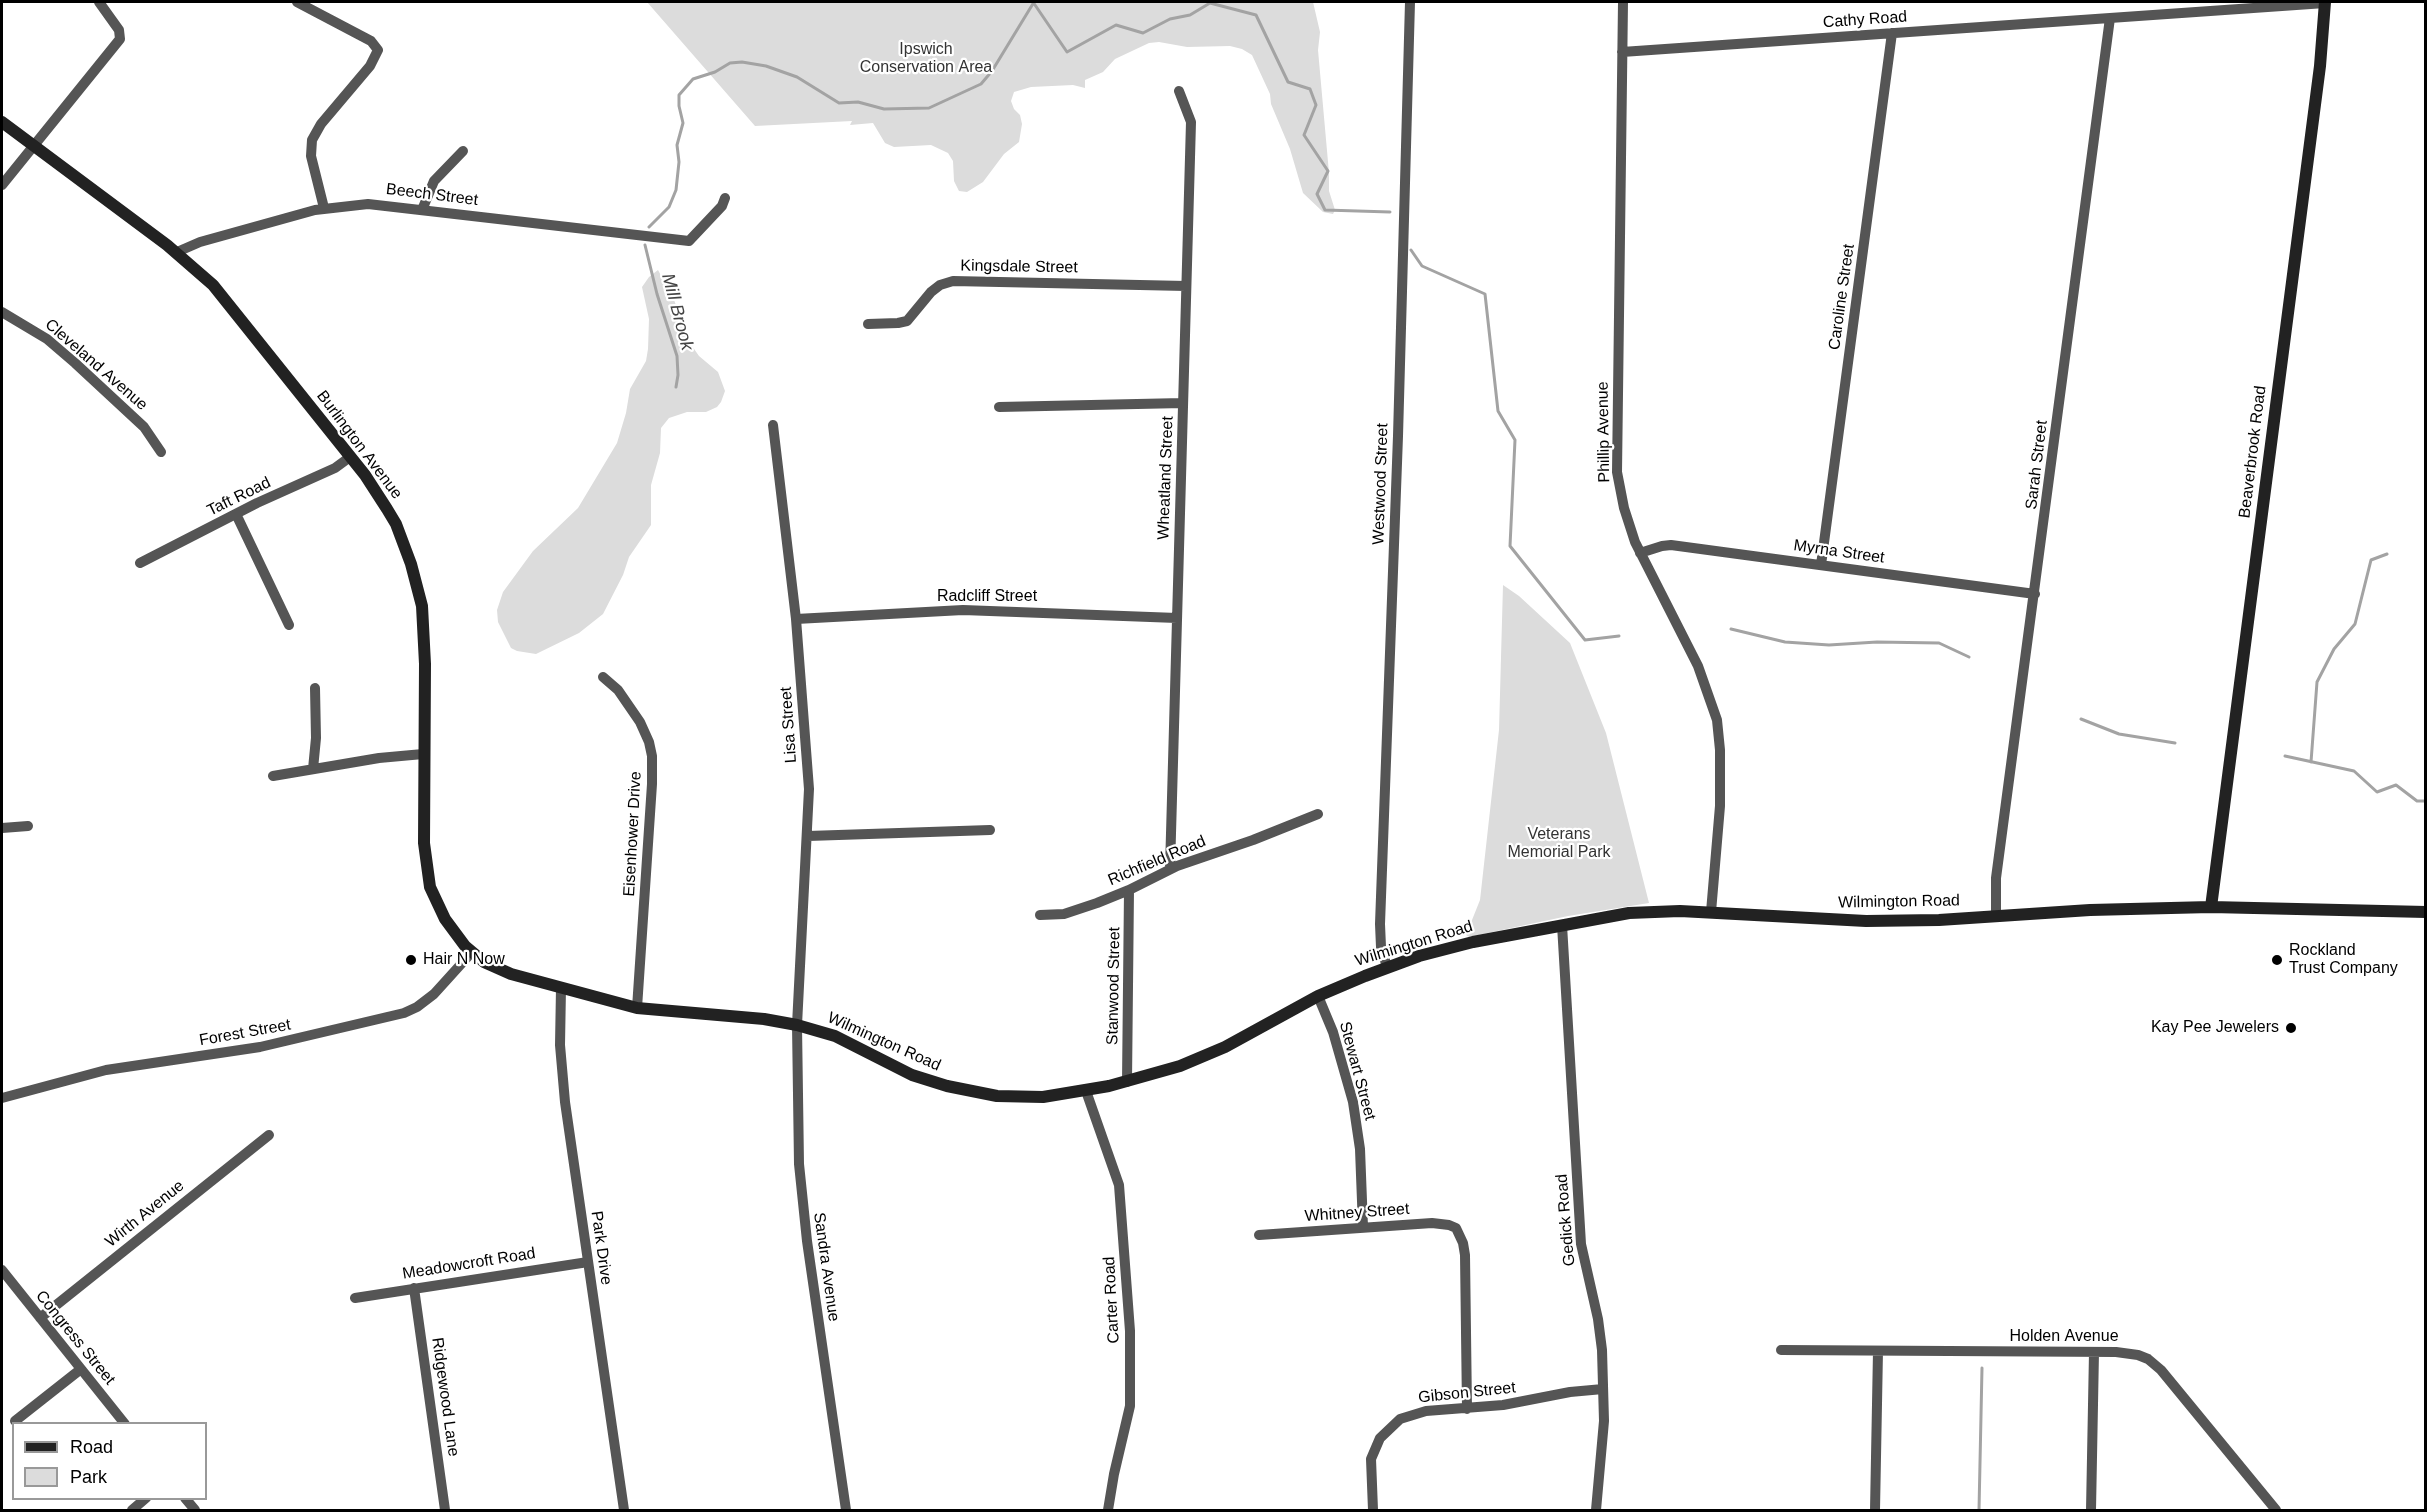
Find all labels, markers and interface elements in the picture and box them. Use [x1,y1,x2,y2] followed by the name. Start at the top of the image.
[1822,7,1908,33] street label: Cathy Road
[860,40,992,78] park label: Ipswich Conservation Area
[385,180,479,210] street label: Beech Street
[1825,243,1859,351] street label: Caroline Street
[960,256,1078,278] street label: Kingsdale Street
[656,271,698,353] water label: Mill Brook
[41,315,151,415] street label: Cleveland Avenue
[1594,381,1614,483] street label: Phillip Avenue
[2235,385,2271,519] street label: Beaverbrook Road
[312,387,406,503] street label: Burlington Avenue
[1154,416,1178,540] street label: Wheatland Street
[2022,419,2052,511] street label: Sarah Street
[1369,423,1393,545] street label: Westwood Street
[204,473,274,521] street label: Taft Road
[1792,536,1886,568] street label: Myrna Street
[937,587,1037,607] street label: Radcliff Street
[777,686,801,764] street label: Lisa Street
[620,771,646,897] street label: Eisenhower Drive
[1507,825,1611,863] park label: Veterans Memorial Park
[1105,832,1209,890] street label: Richfield Road
[1838,891,1960,913] street label: Wilmington Road
[1353,917,1475,971] street label: Wilmington Road
[1103,927,1125,1045] street label: Stanwood Street
[2289,941,2398,979] place label: Rockland Trust Company
[423,950,505,970] place label: Hair N Now
[404,953,418,967] marker: Hair N Now
[2270,953,2284,967] marker: Rockland Trust Company
[824,1008,944,1076] street label: Wilmington Road
[198,1016,292,1050] street label: Forest Street
[2151,1018,2279,1038] place label: Kay Pee Jewelers
[1335,1020,1379,1122] street label: Stewart Street
[2284,1021,2298,1035] marker: Kay Pee Jewelers
[1552,1173,1580,1267] street label: Gedick Road
[102,1176,188,1252] street label: Wirth Avenue
[1304,1200,1410,1226] street label: Whitney Street
[586,1210,616,1286] street label: Park Drive
[809,1211,843,1323] street label: Sandra Avenue
[401,1244,537,1284] street label: Meadowcroft Road
[1100,1256,1124,1344] street label: Carter Road
[31,1287,119,1389] street label: Congress Street
[2009,1327,2119,1347] street label: Holden Avenue
[427,1336,463,1458] street label: Ridgewood Lane
[1417,1378,1517,1408] street label: Gibson Street
[12,1422,207,1500] legend
[70,1437,113,1457] text: Road
[70,1467,107,1487] text: Park

